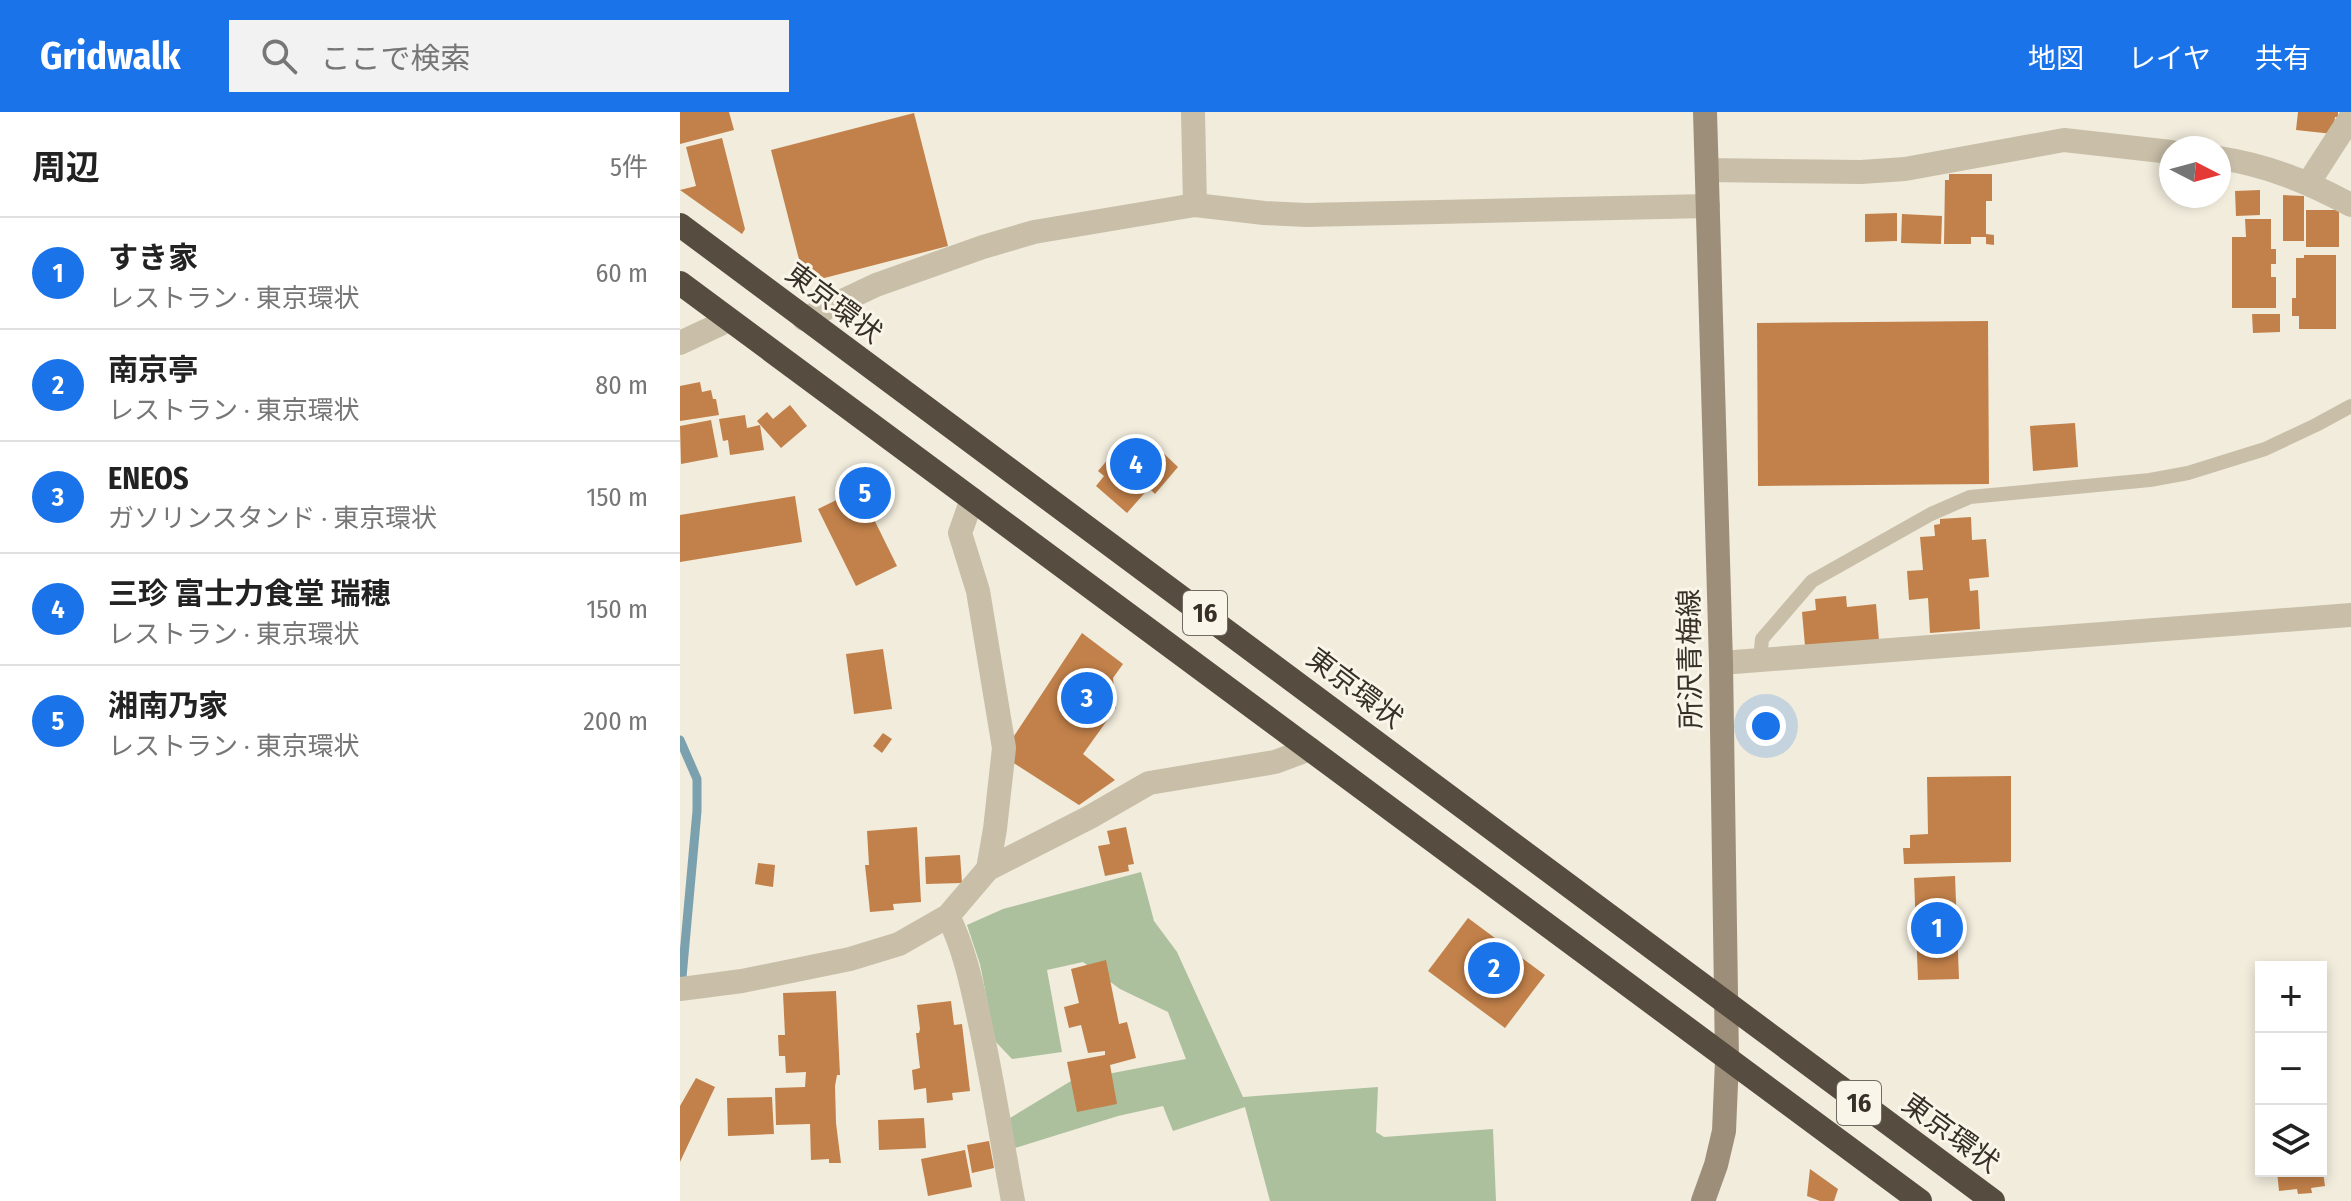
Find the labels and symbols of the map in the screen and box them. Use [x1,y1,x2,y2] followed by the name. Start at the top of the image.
[2159,136,2231,208] north arrow
[779,256,889,350] street label: 東京環状
[1110,434,1162,494] pin: 4
[839,463,891,523] pin: 5
[1672,589,1708,729] street label: 所沢青梅線
[1183,591,1227,635] road number: 16
[1300,641,1410,735] street label: 東京環状
[1061,668,1113,728] pin: 3
[1746,706,1786,746] your location
[1911,898,1963,958] pin: 1
[1468,938,1520,998] pin: 2
[1837,1081,1881,1125] road number: 16
[1896,1087,2006,1179] street label: 東京環状

